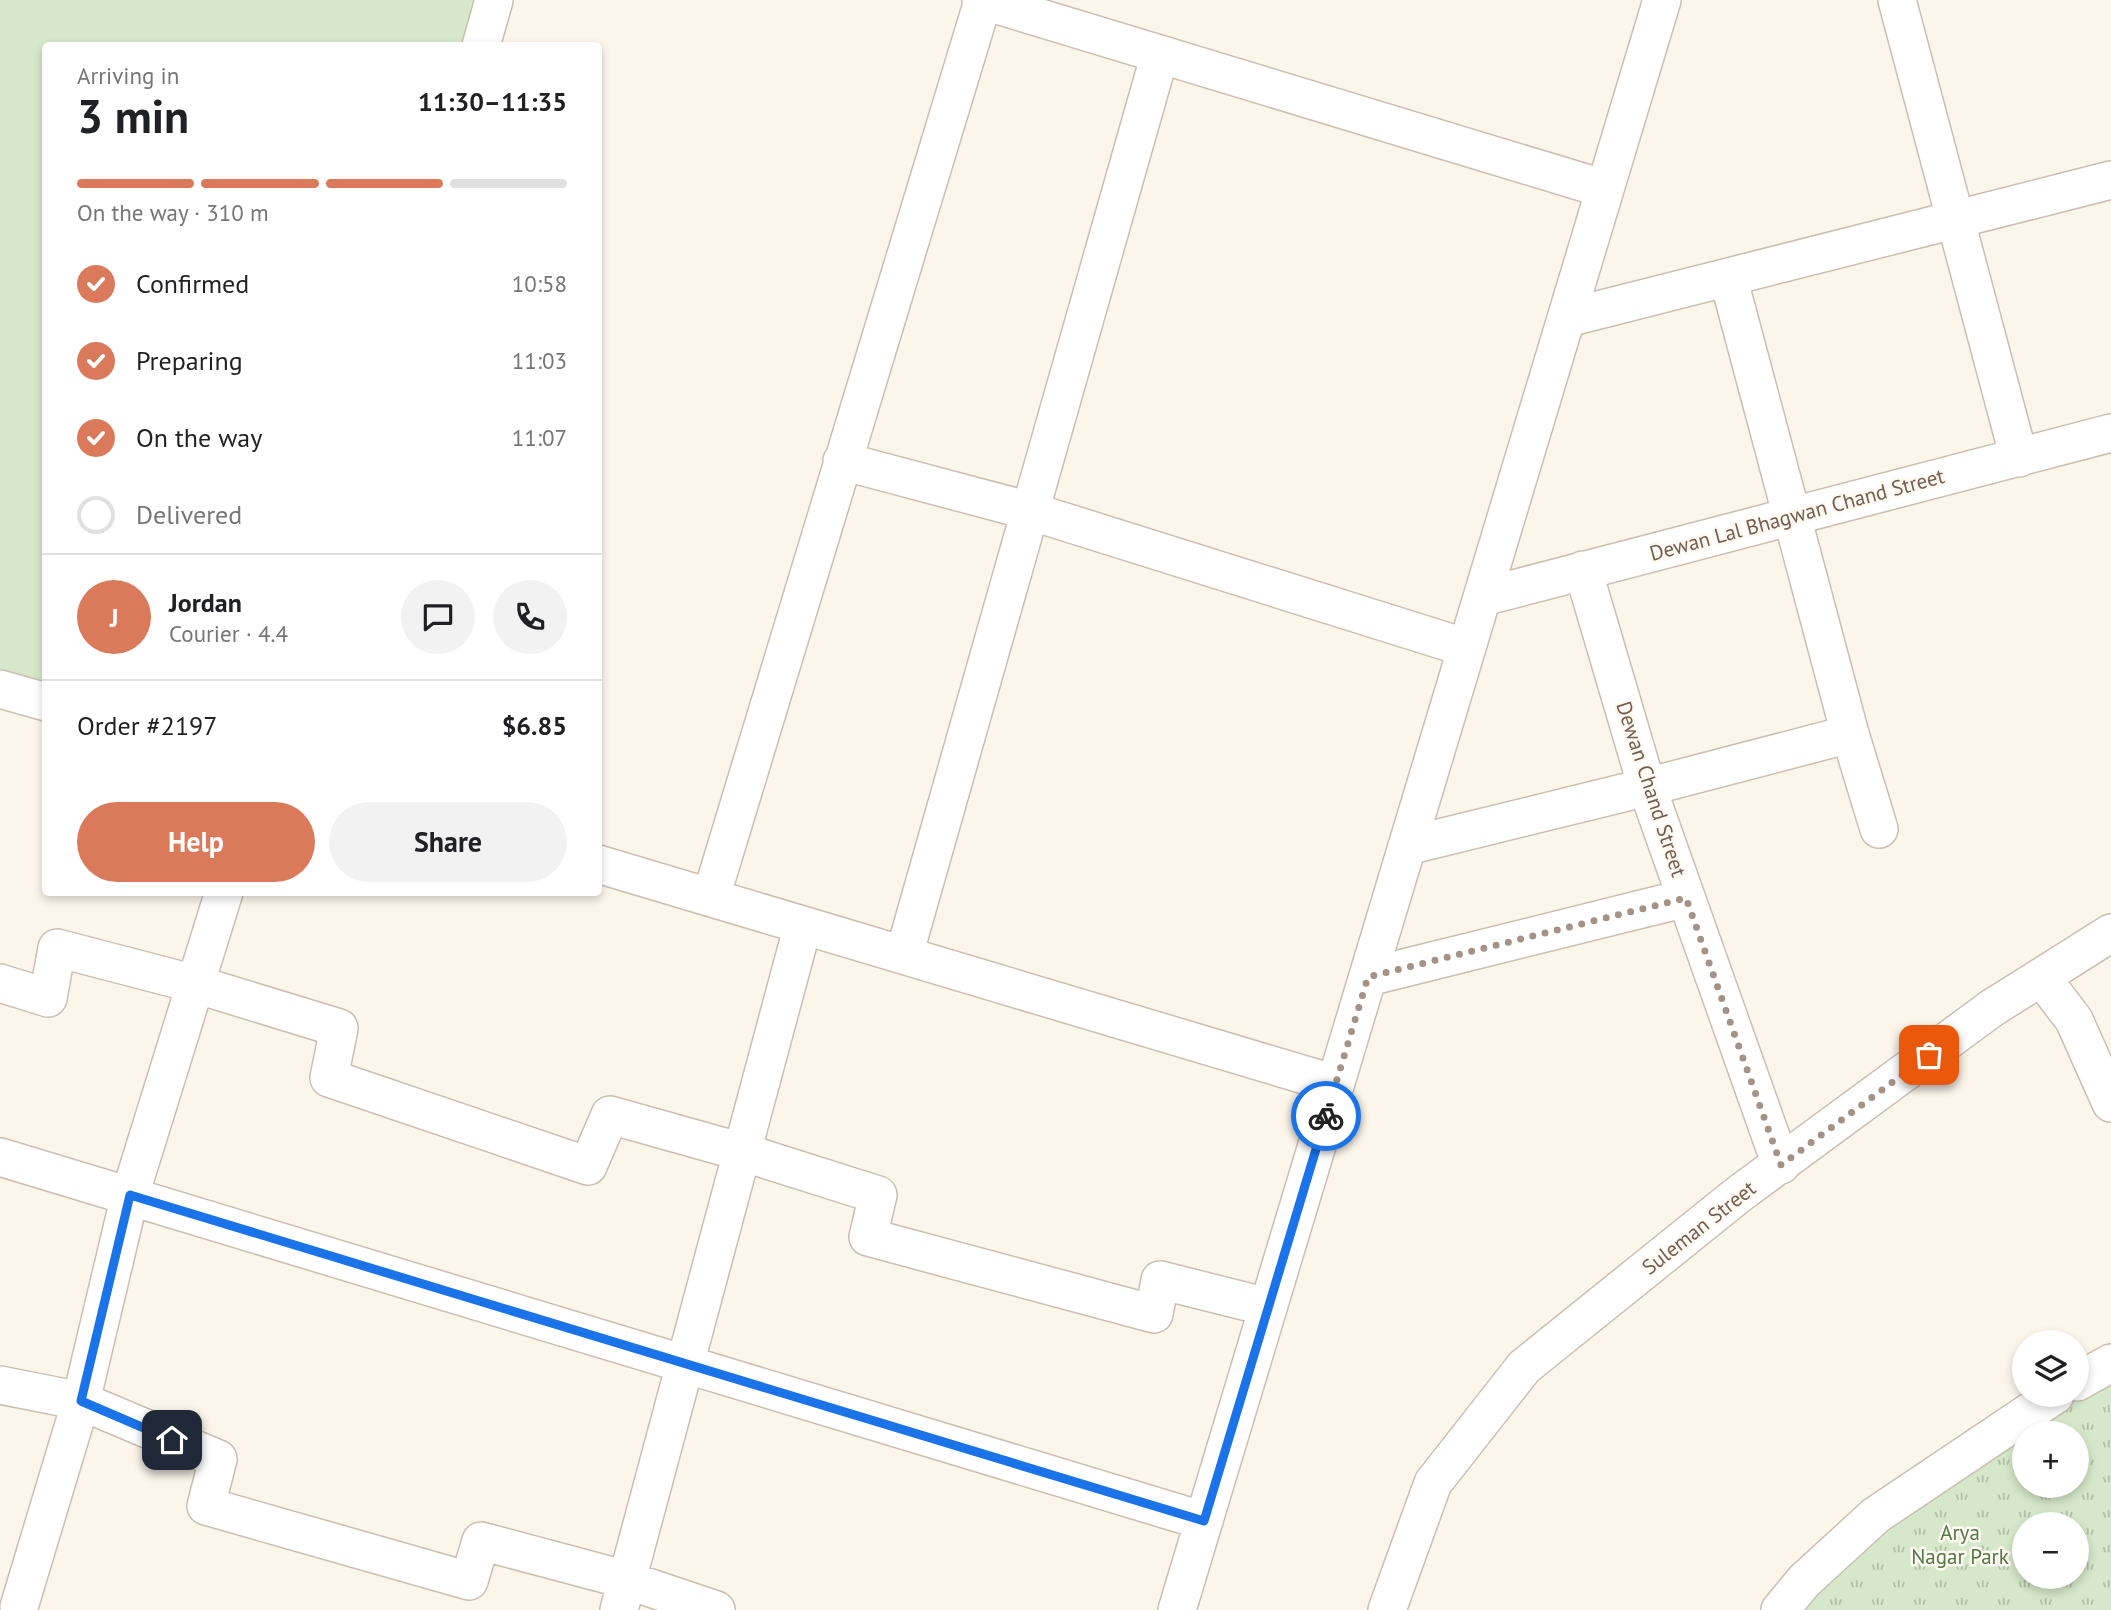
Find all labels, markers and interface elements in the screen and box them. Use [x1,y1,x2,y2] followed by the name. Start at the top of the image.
[77,61,179,90] text: Arriving in
[418,85,567,118] text: 11:30–11:35
[77,86,189,146] text: 3 min
[77,198,269,227] text: On the way · 310 m
[77,265,115,303] icon: check
[136,267,249,300] text: Confirmed
[512,269,567,298] text: 10:58
[77,342,115,380] icon: check
[136,344,243,377] text: Preparing
[512,346,567,375] text: 11:03
[77,419,115,457] icon: check
[136,421,262,454] text: On the way
[512,423,567,452] text: 11:07
[1647,462,1947,567] street label: Dewan Lal Bhagwan Chand Street
[136,498,242,531] text: Delivered
[401,580,475,654] button: chat
[493,580,567,654] button: phone
[169,586,242,619] text: Jordan
[110,601,118,634] text: J
[169,619,288,648] text: Courier · 4.4
[1610,698,1693,880] street label: Dewan Chand Street
[77,709,217,742] text: Order #2197
[502,709,567,742] text: $6.85
[77,802,315,882] button: Help
[329,802,567,882] button: Share
[1899,1025,1959,1085] pin
[1910,1036,1948,1074] icon: bag
[1291,1081,1361,1151] courier
[1307,1097,1345,1135] icon: bike
[1636,1175,1761,1281] street label: Suleman Street
[2012,1330,2089,1589] map controls
[2012,1330,2089,1407] button: layers
[142,1410,202,1470] pin
[153,1421,191,1459] icon: home
[2012,1421,2089,1498] button: +
[2012,1512,2089,1589] button: −
[1911,1519,2009,1570] park label: Arya Nagar Park

